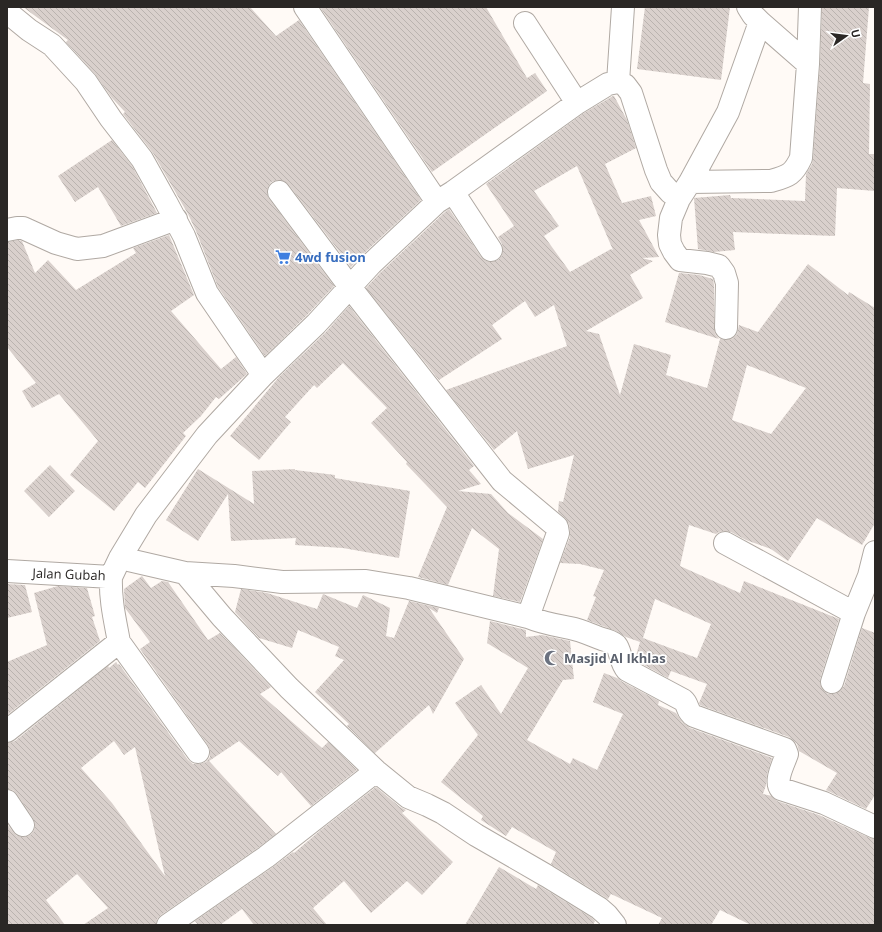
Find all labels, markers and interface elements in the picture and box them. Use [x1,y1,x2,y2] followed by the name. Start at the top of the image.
[826,16,866,56] north arrow
[848,28,864,39] text: U
[274,248,292,266] supermarket icon: 4wd fusion
[295,248,366,266] place label: 4wd fusion
[30,564,106,584] street label: Jalan Gubah
[543,649,561,667] mosque icon: Masjid Al Ikhlas
[564,649,666,667] place label: Masjid Al Ikhlas

